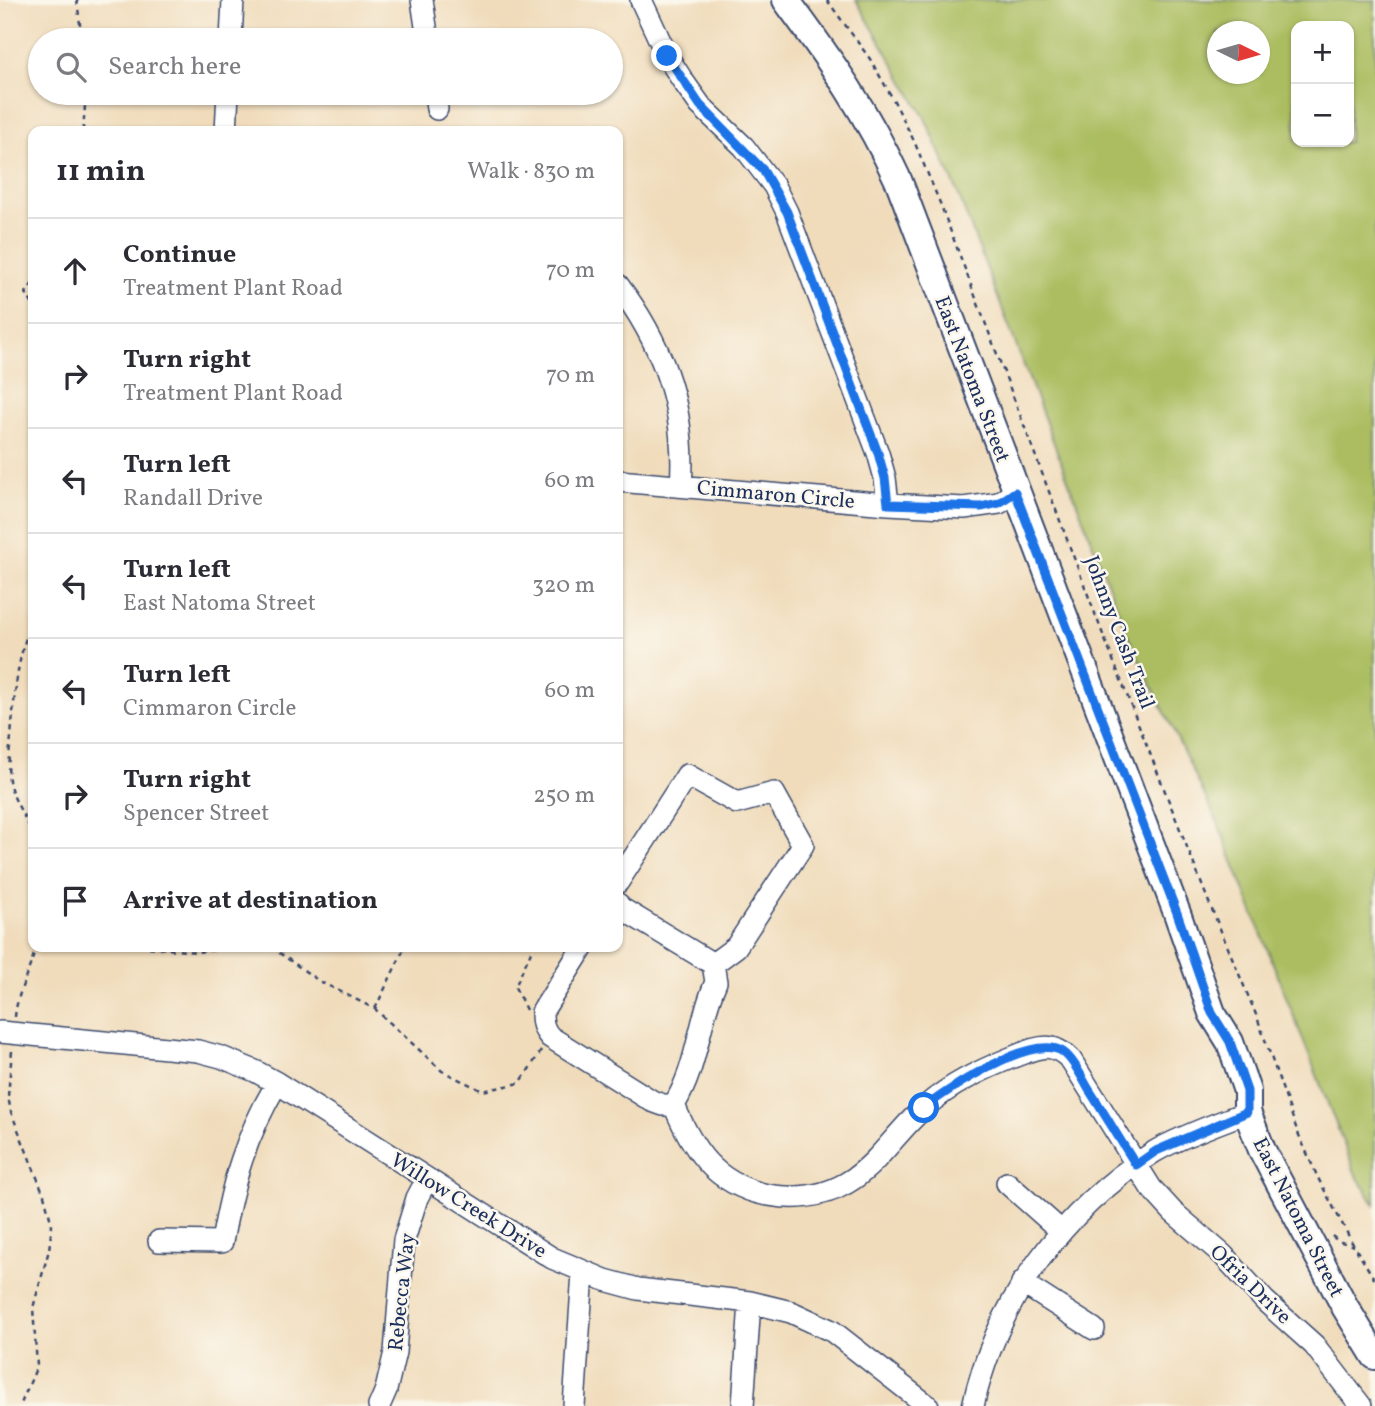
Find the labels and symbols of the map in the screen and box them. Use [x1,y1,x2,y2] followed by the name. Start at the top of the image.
[1207,21,1270,84] north arrow
[651,40,682,71] route end
[927,292,1017,467] street label: East Natoma Street
[696,474,856,517] street label: Cimmaron Circle
[1076,552,1161,713] street label: Johnny Cash Trail
[908,1092,939,1123] route start
[1245,1133,1351,1303] street label: East Natoma Street
[384,1146,552,1266] street label: Willow Creek Drive
[382,1231,423,1353] street label: Rebecca Way
[1203,1239,1297,1332] street label: Ofria Drive

